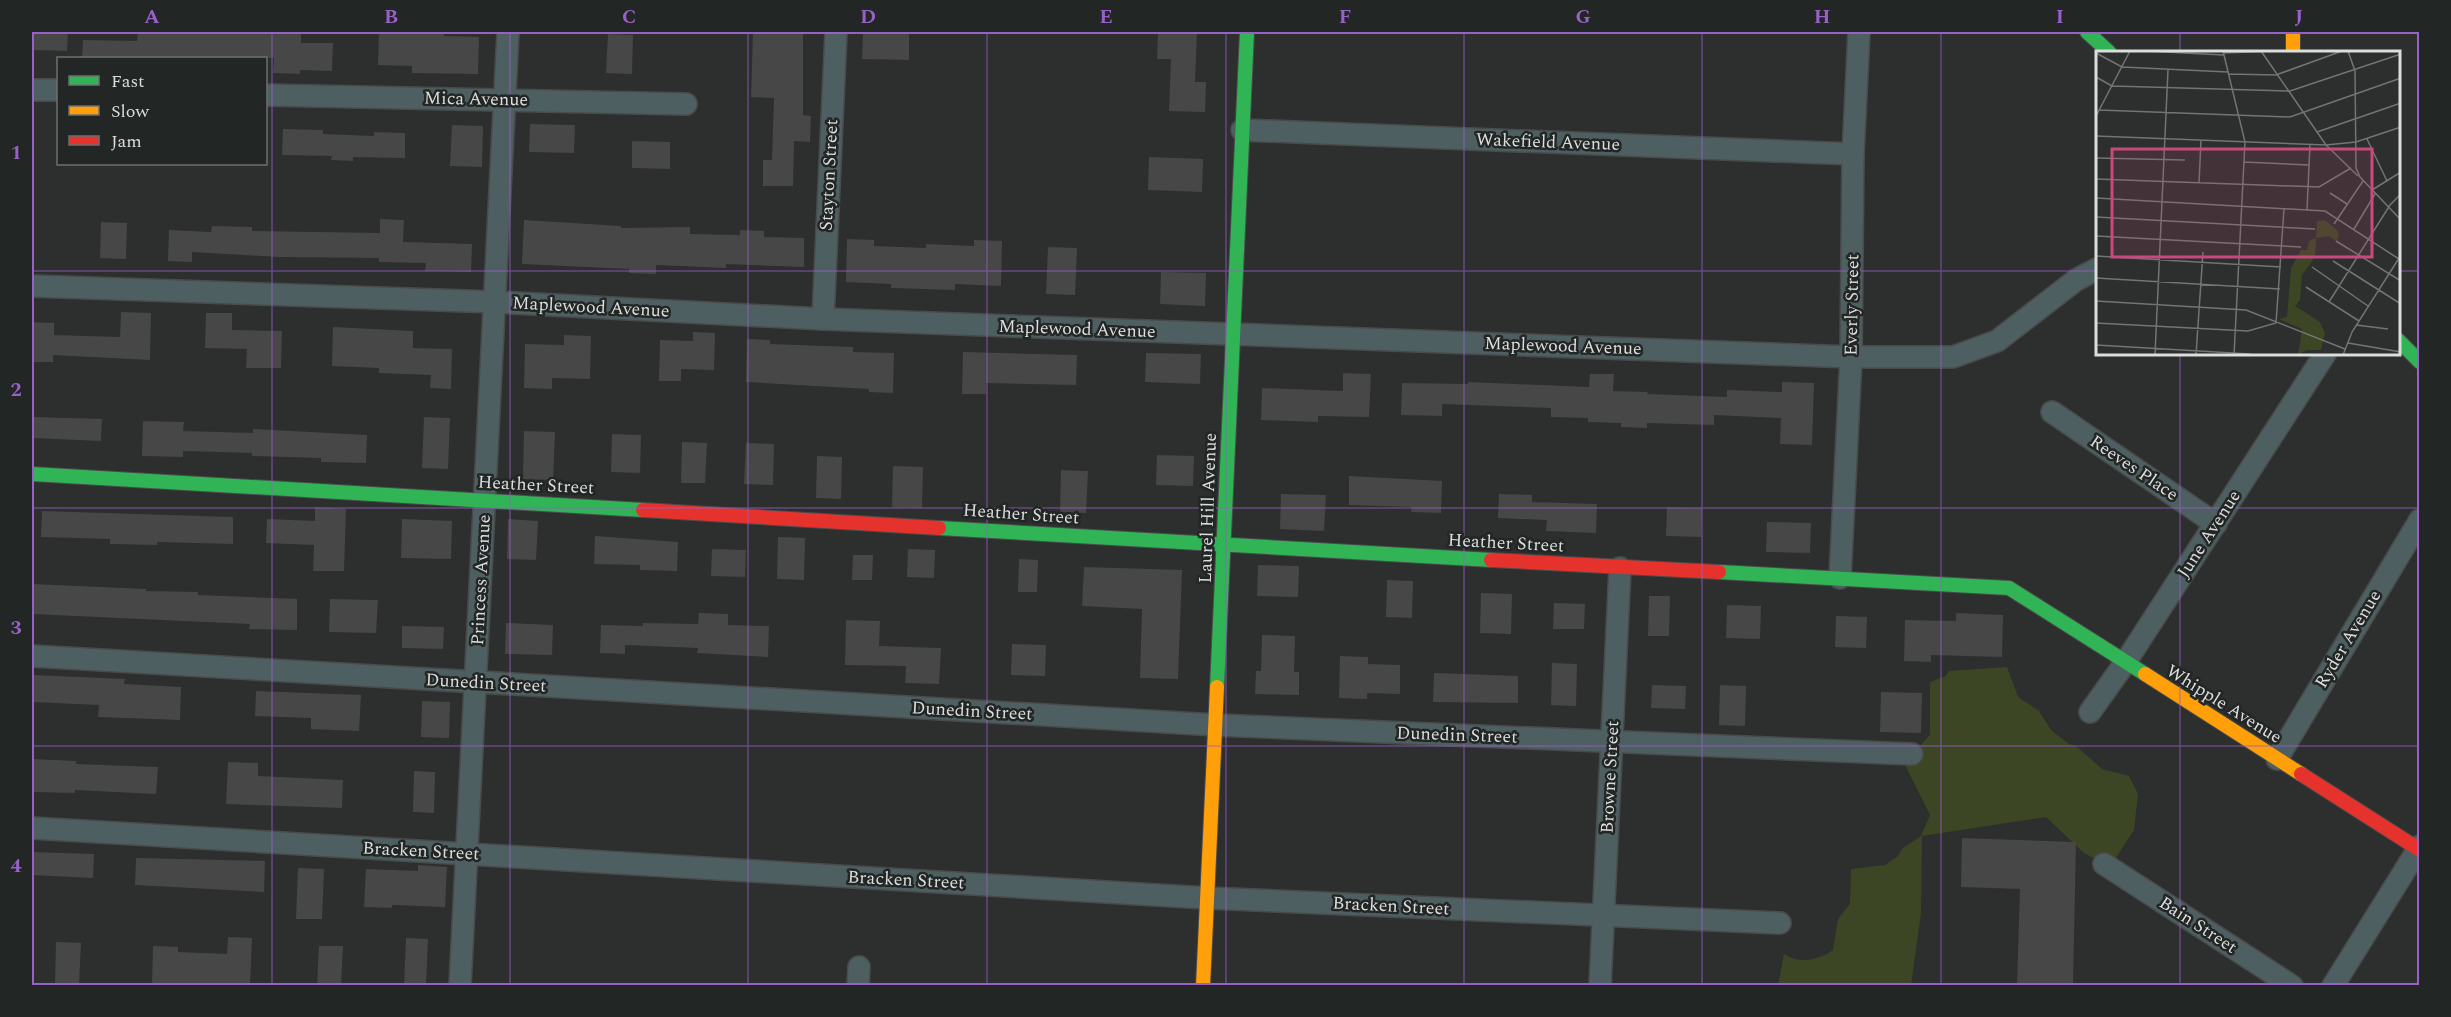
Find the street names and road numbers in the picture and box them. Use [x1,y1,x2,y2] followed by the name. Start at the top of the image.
[424,85,528,113] street label: Mica Avenue
[813,118,845,232] street label: Stayton Street
[1475,126,1621,158] street label: Wakefield Avenue
[1838,254,1866,356] street label: Everly Street
[512,289,670,325] street label: Maplewood Avenue
[998,313,1156,345] street label: Maplewood Avenue
[1484,330,1642,362] street label: Maplewood Avenue
[2084,428,2184,508] street label: Reeves Place
[1192,432,1224,584] street label: Laurel Hill Avenue
[477,468,595,502] street label: Heather Street
[2170,485,2248,583] street label: June Avenue
[962,496,1080,532] street label: Heather Street
[464,514,498,646] street label: Princess Avenue
[1447,526,1565,560] street label: Heather Street
[2308,585,2388,693] street label: Ryder Avenue
[2161,658,2287,750] street label: Whipple Avenue
[425,666,547,700] street label: Dunedin Street
[911,694,1033,728] street label: Dunedin Street
[1396,719,1518,751] street label: Dunedin Street
[1594,720,1626,834] street label: Browne Street
[362,834,480,868] street label: Bracken Street
[847,863,965,897] street label: Bracken Street
[1332,889,1450,923] street label: Bracken Street
[2154,890,2242,960] street label: Bain Street

